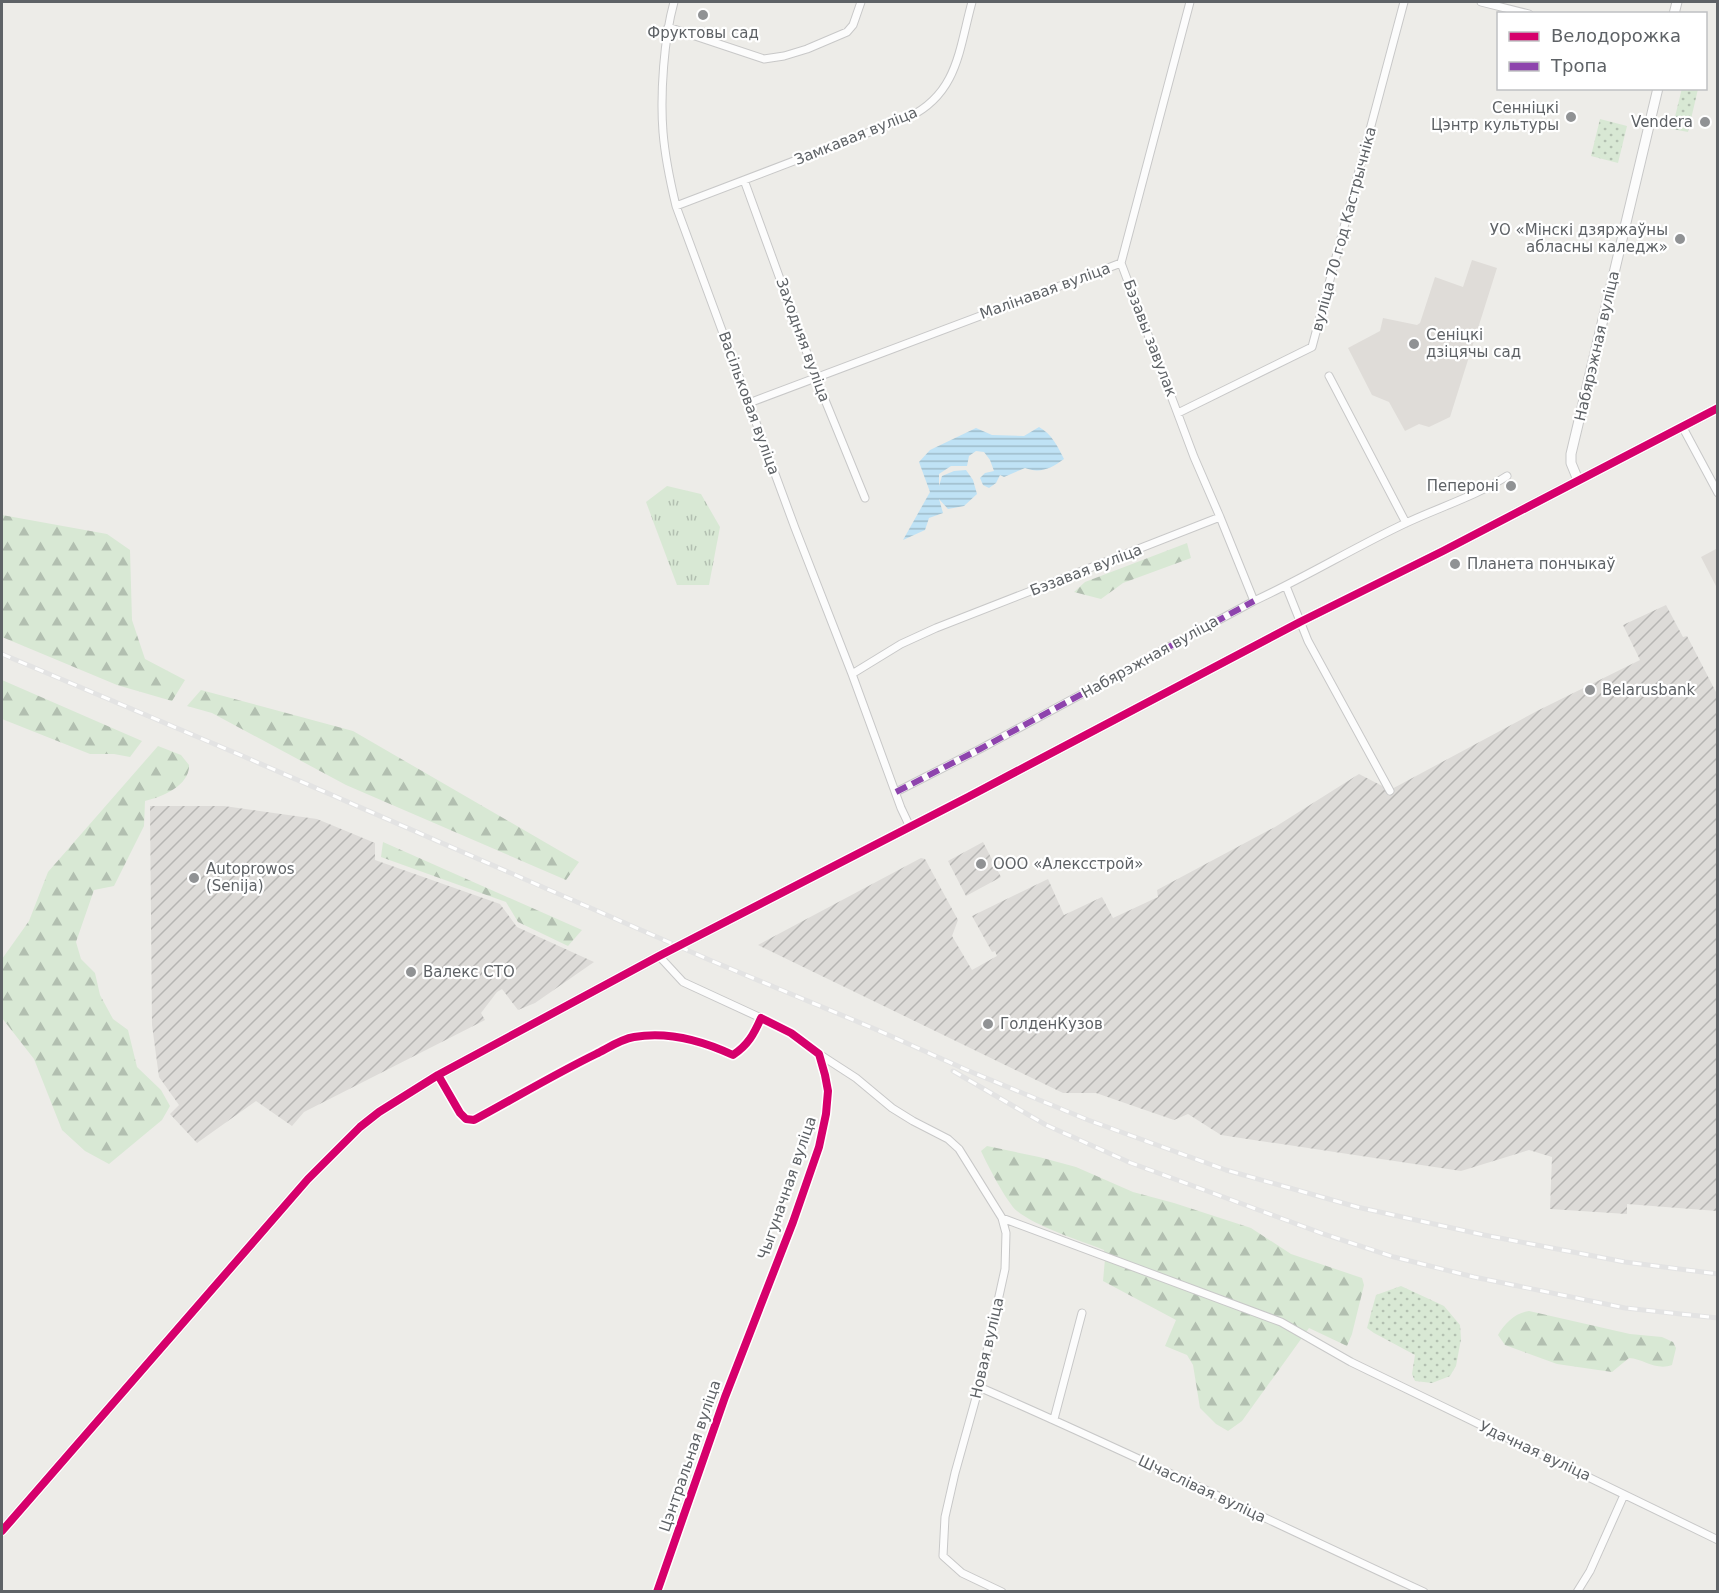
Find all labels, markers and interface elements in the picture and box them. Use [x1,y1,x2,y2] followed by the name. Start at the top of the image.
[696,8,710,22] marker: Фруктовы сад
[1497,12,1707,90] legend
[647,24,759,42] place label: Фруктовы сад
[1551,25,1681,46] text: Велодорожка
[1550,55,1607,76] text: Тропа
[1431,99,1559,134] place label: Сенніцкі Цэнтр культуры
[792,103,920,169] street label: Замкавая вуліца
[1564,110,1578,124] marker: Сенніцкі Цэнтр культуры
[1631,113,1693,131] place label: Vendera
[1698,115,1712,129] marker: Vendera
[1308,125,1380,333] street label: вуліца 70 год Кастрычніка
[1490,221,1668,256] place label: УО «Мінскі дзяржаўны абласны каледж»
[1673,232,1687,246] marker: УО «Мінскі дзяржаўны абласны каледж»
[977,259,1113,323] street label: Малінавая вуліца
[1571,269,1623,423] street label: Набярэжная вуліца
[772,275,834,405] street label: Заходняя вуліца
[1119,277,1181,399] street label: Бэзавы завулак
[1426,326,1521,361] place label: Сеніцкі дзіцячы сад
[715,329,783,477] street label: Васільковая вуліца
[1407,337,1421,351] marker: Сеніцкі дзіцячы сад
[1427,477,1499,495] place label: Пепероні
[1504,479,1518,493] marker: Пепероні
[1028,540,1144,600] street label: Бэзавая вуліца
[1467,555,1616,573] place label: Планета пончыкаў
[1448,557,1462,571] marker: Планета пончыкаў
[1078,612,1222,702] street label: Набярэжная вуліца
[1602,681,1696,699] place label: Belarusbank
[1583,683,1597,697] marker: Belarusbank
[993,855,1143,873] place label: ООО «Алексстрой»
[974,857,988,871] marker: ООО «Алексстрой»
[206,860,295,895] place label: Autoprowos (Senija)
[187,871,201,885] marker: Autoprowos (Senija)
[423,963,515,981] place label: Валекс СТО
[404,965,418,979] marker: Валекс СТО
[1000,1015,1103,1033] place label: ГолденКузов
[981,1017,995,1031] marker: ГолденКузов
[754,1114,820,1262] street label: Чыгуначная вуліца
[967,1296,1007,1400] street label: Новая вуліца
[656,1378,724,1534] street label: Цэнтральная вуліца
[1476,1417,1594,1485] street label: Удачная вуліца
[1135,1452,1269,1526] street label: Шчаслівая вуліца

